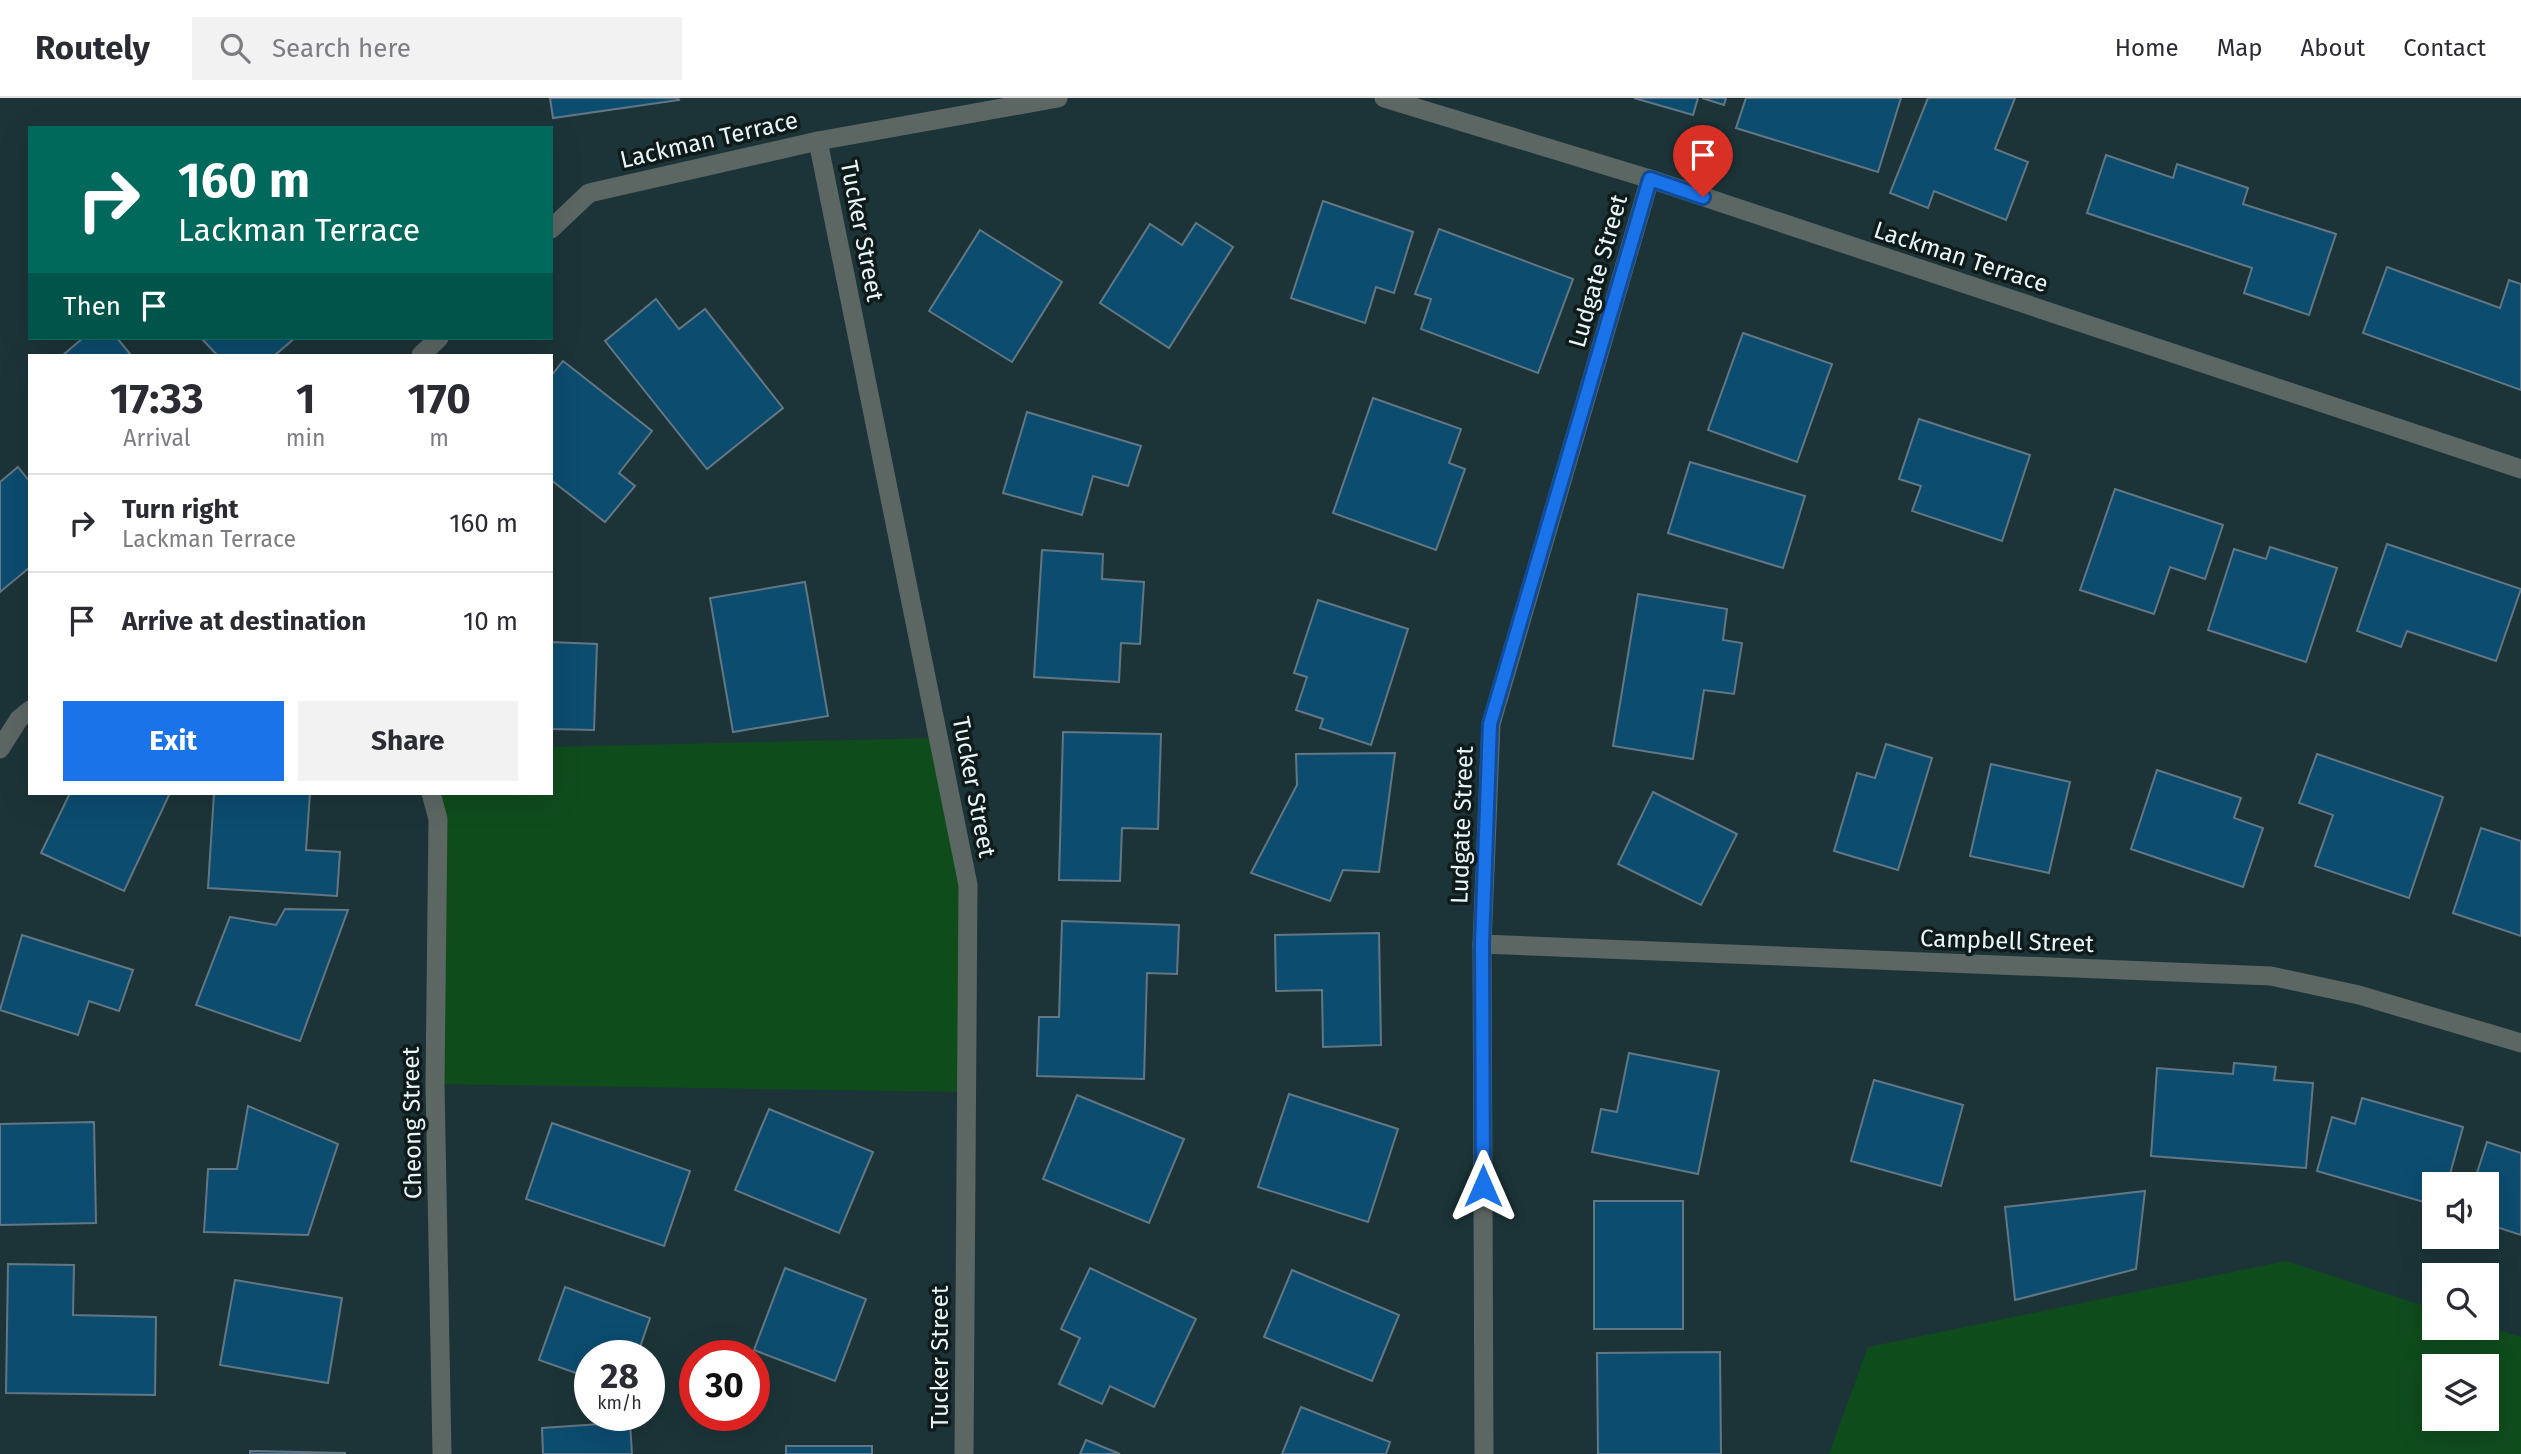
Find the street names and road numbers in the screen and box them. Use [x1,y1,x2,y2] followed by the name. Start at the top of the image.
[617,106,801,174] street label: Lackman Terrace
[835,158,889,304] street label: Tucker Street
[1563,191,1633,351] street label: Ludgate Street
[1870,216,2052,298] street label: Lackman Terrace
[947,714,1001,860] street label: Tucker Street
[1445,745,1479,904] street label: Ludgate Street
[1920,924,2095,958] street label: Campbell Street
[397,1046,427,1199] street label: Cheong Street
[926,1285,954,1428] street label: Tucker Street

